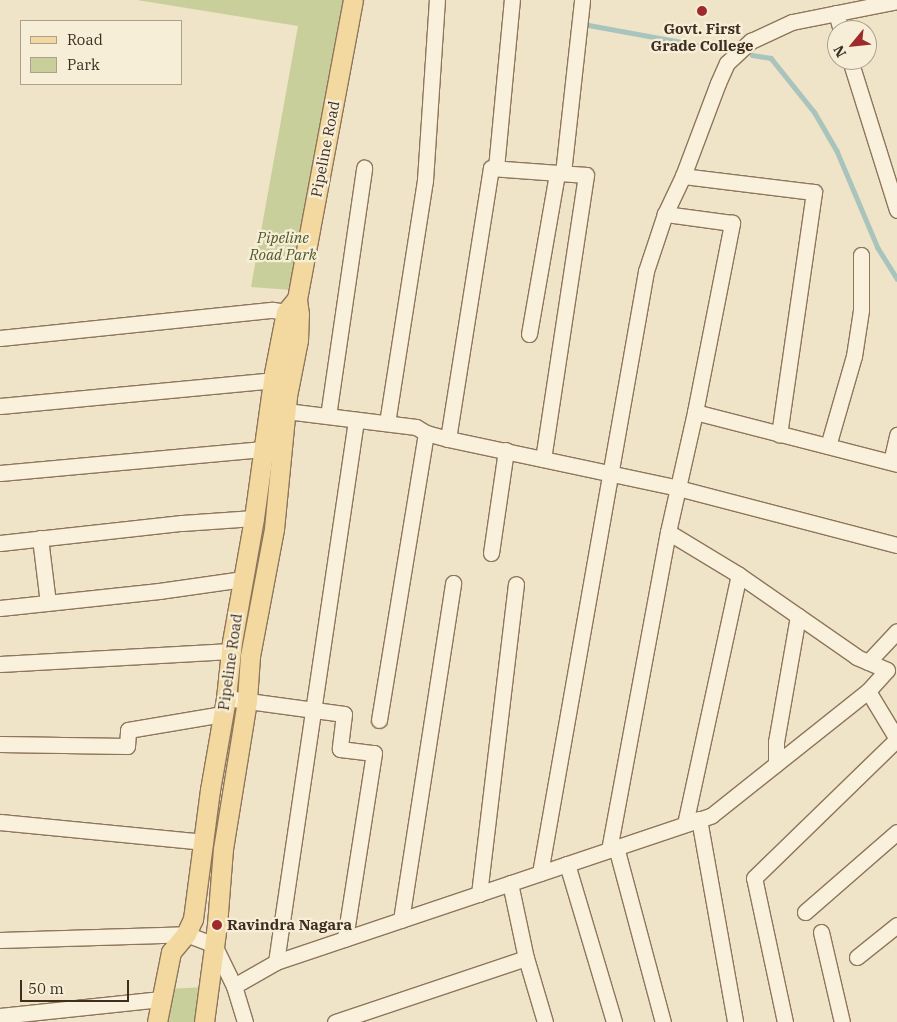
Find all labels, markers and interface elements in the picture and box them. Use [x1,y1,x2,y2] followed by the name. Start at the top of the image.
[696,5,708,17] marker: Govt. First Grade College
[651,19,753,54] place label: Govt. First Grade College
[20,20,182,85] legend
[827,20,877,70] north arrow
[67,30,103,49] text: Road
[829,42,850,61] text: N
[67,55,100,74] text: Park
[307,99,343,199] street label: Pipeline Road
[249,228,317,263] park label: Pipeline Road Park
[214,612,246,712] street label: Pipeline Road
[227,916,352,934] place label: Ravindra Nagara
[211,919,223,931] marker: Ravindra Nagara
[22,970,131,1002] scale bar
[28,979,64,998] text: 50 m

